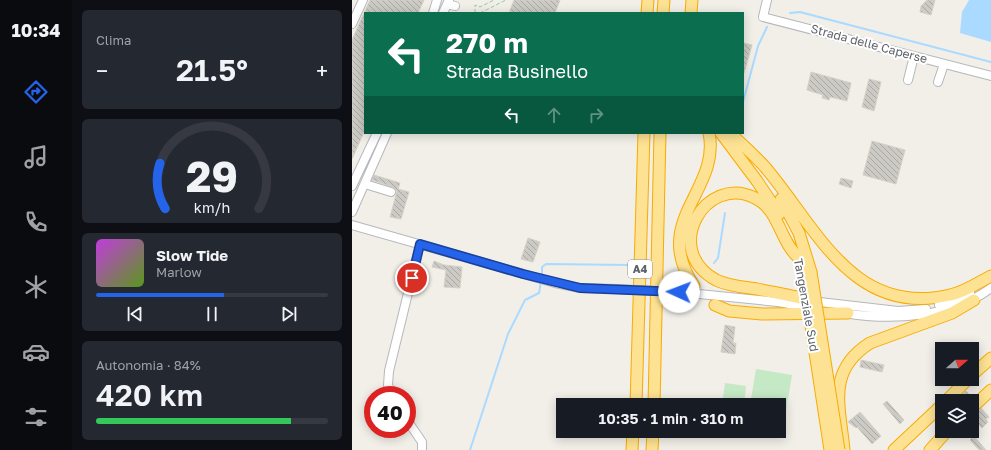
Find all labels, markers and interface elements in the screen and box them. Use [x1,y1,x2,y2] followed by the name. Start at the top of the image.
[12,19,60,41] text: 10:34
[809,21,929,66] street label: Strada delle Caperse
[446,26,528,59] text: 270 m
[380,28,432,80] icon: left
[96,32,131,48] text: Clima
[176,52,248,88] text: 21.5°
[96,57,108,84] text: −
[316,57,328,84] text: +
[446,60,588,82] text: Strada Businello
[22,78,50,106] icon: directions
[501,104,523,126] icon: left
[543,104,565,126] icon: ahead
[585,104,607,126] icon: right
[22,143,50,171] icon: music
[186,150,238,200] text: 29
[194,198,230,215] text: km/h
[22,208,50,236] icon: phone
[156,246,228,264] text: Slow Tide
[791,257,822,353] street label: Tangenziale Sud
[628,260,652,278] road number: A4
[395,261,429,295] pin
[156,264,202,280] text: Marlow
[401,267,423,289] icon: arrive
[658,271,700,313] position arrow
[22,273,50,301] icon: climate
[124,303,146,325] icon: previous
[201,303,223,325] icon: pause
[278,303,300,325] icon: next
[22,338,50,366] icon: car
[935,342,979,386] north arrow
[935,342,979,438] map controls
[96,357,201,373] text: Autonomia · 84%
[96,377,203,413] text: 420 km
[364,386,416,438] speed limit sign: 40
[935,394,979,438] button: layers
[22,403,50,431] icon: filters
[599,409,743,427] text: 10:35 · 1 min · 310 m

